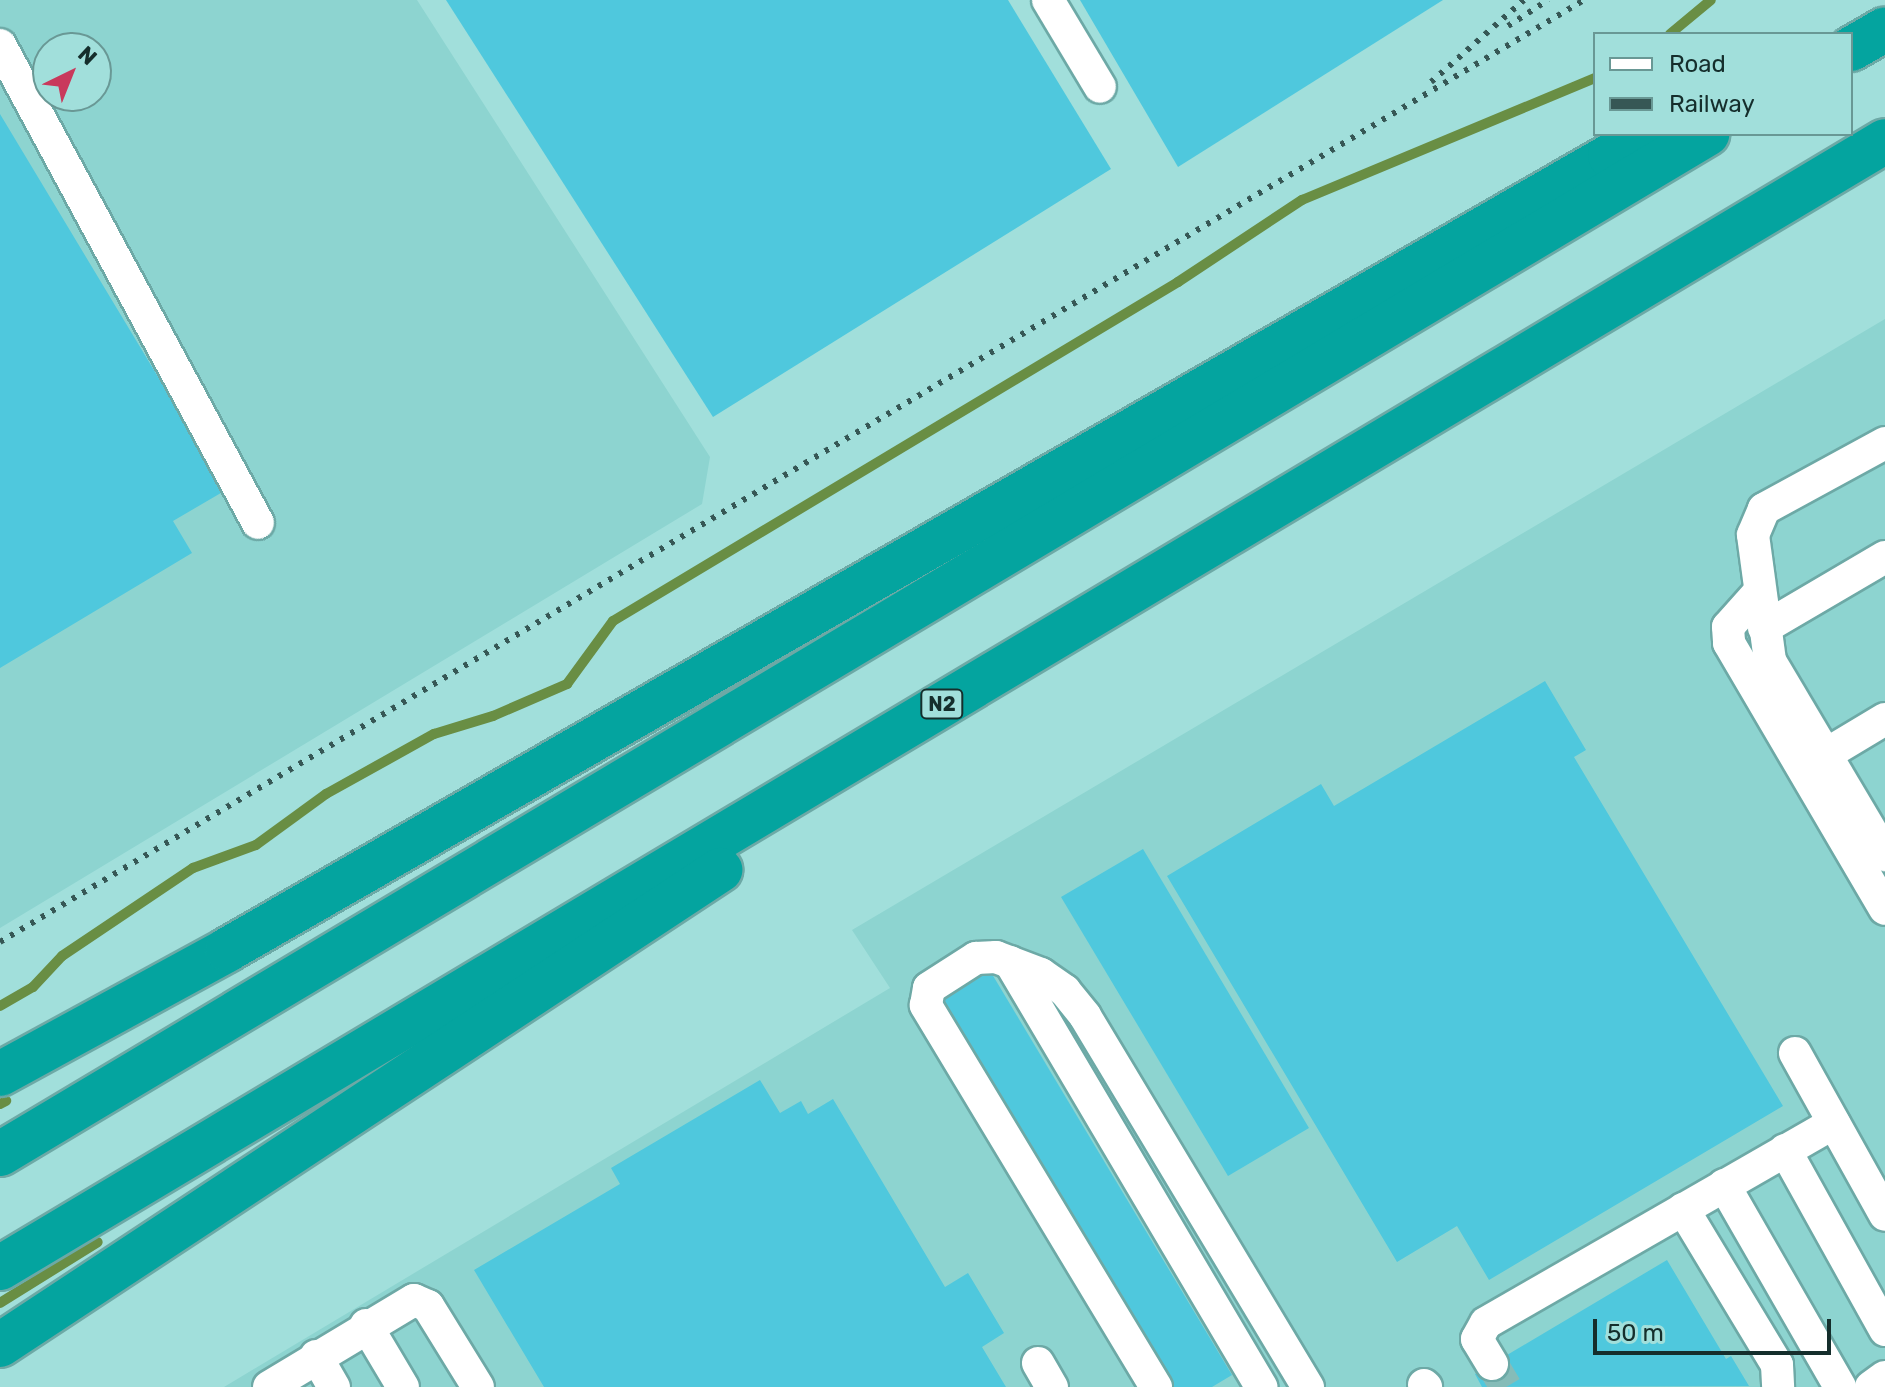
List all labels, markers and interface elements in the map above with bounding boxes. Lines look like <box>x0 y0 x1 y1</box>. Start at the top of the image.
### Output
north arrow <box>32 32 112 112</box>
legend <box>1593 32 1853 136</box>
text: N <box>72 40 102 71</box>
text: Road <box>1669 50 1726 78</box>
text: Railway <box>1669 90 1755 118</box>
road number: N2 <box>920 688 964 720</box>
scale bar <box>1597 1303 1835 1353</box>
text: 50 m <box>1607 1319 1664 1347</box>

